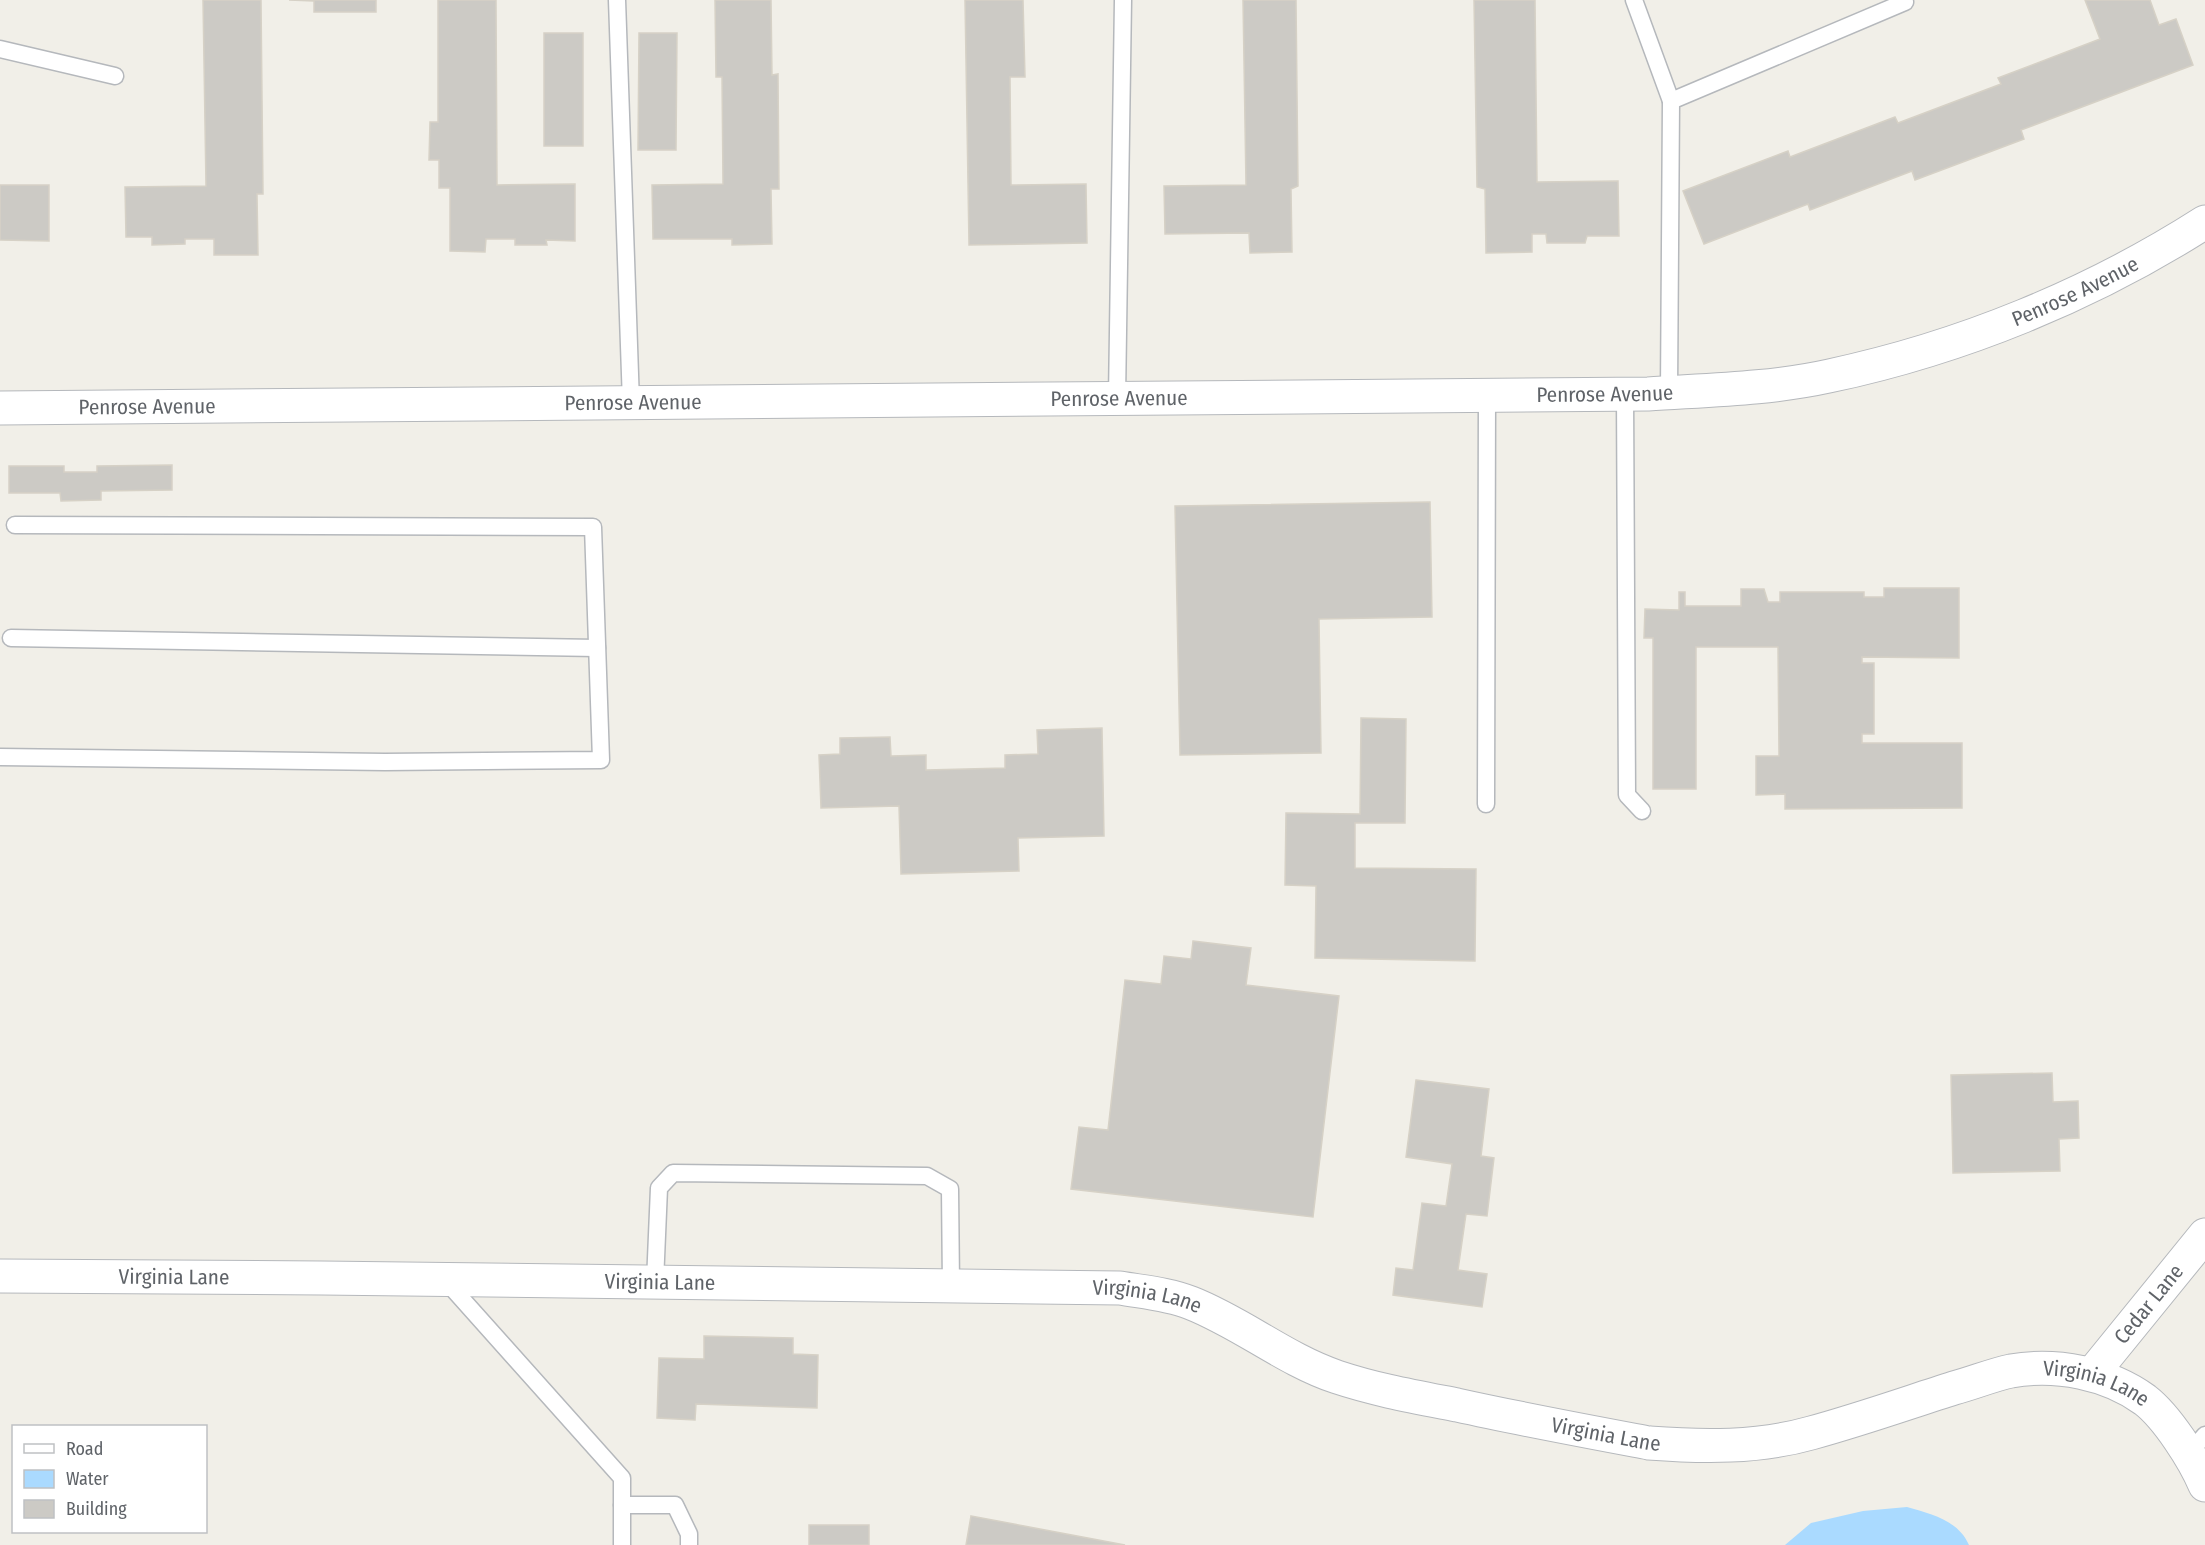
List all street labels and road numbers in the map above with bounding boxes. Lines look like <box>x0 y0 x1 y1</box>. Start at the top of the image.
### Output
street label: Penrose Avenue <box>2008 251 2143 332</box>
street label: Penrose Avenue <box>1536 379 1674 408</box>
street label: Penrose Avenue <box>1050 385 1188 412</box>
street label: Penrose Avenue <box>564 389 702 416</box>
street label: Penrose Avenue <box>78 393 216 420</box>
street label: Cedar Lane <box>2109 1259 2189 1349</box>
street label: Virginia Lane <box>119 1264 229 1290</box>
street label: Virginia Lane <box>604 1269 715 1296</box>
street label: Virginia Lane <box>1092 1274 1206 1319</box>
street label: Virginia Lane <box>2043 1355 2154 1412</box>
street label: Virginia Lane <box>1549 1412 1661 1457</box>

